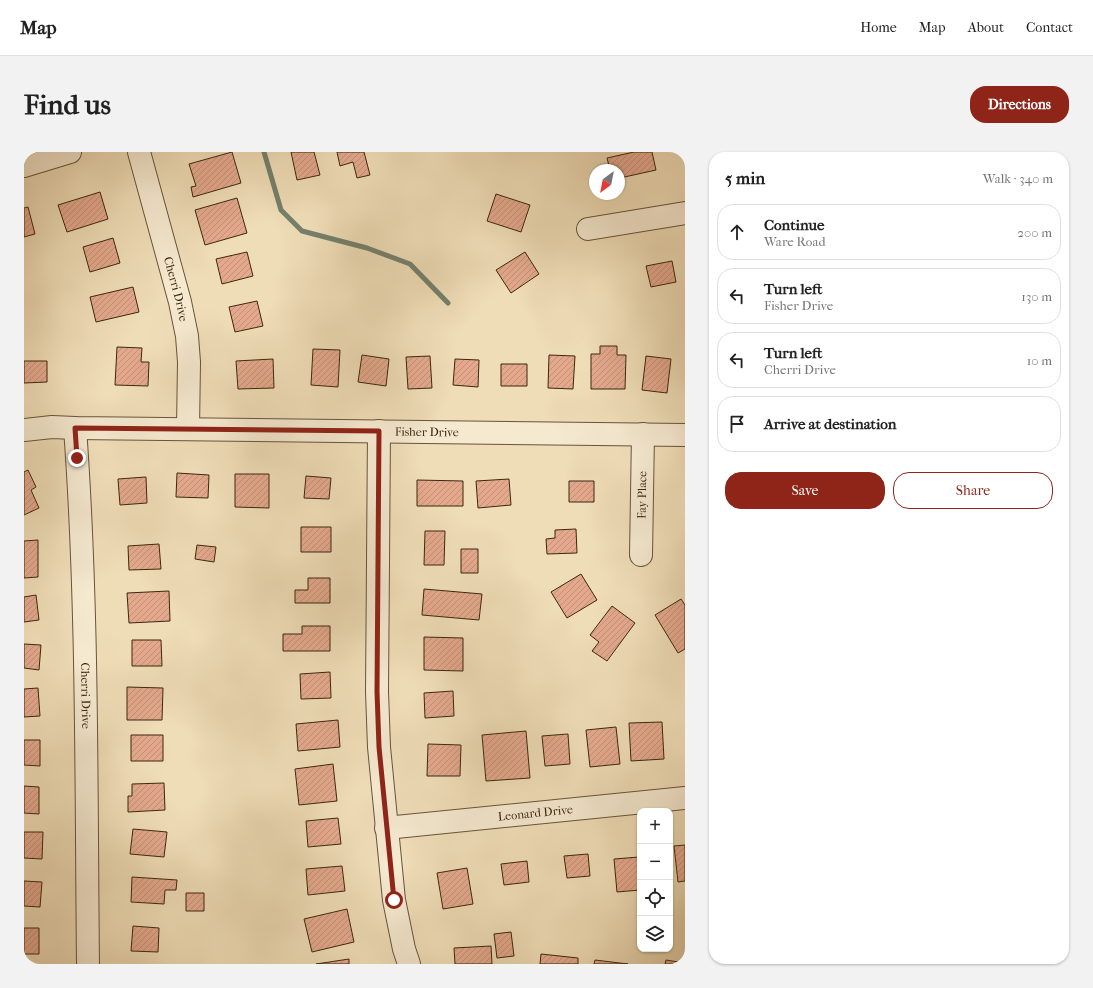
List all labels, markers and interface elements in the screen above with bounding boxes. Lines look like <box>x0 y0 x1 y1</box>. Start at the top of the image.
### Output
text: Map <box>20 17 56 39</box>
text: Home <box>860 19 897 36</box>
text: Map <box>919 19 946 36</box>
text: About <box>968 19 1004 36</box>
text: Contact <box>1026 19 1073 36</box>
button: Directions <box>970 86 1069 123</box>
text: Find us <box>24 88 111 121</box>
north arrow <box>589 164 625 200</box>
text: 5 min <box>725 168 765 188</box>
text: Walk · 340 m <box>983 171 1053 186</box>
text: Continue <box>764 216 824 234</box>
icon: ahead <box>726 221 748 243</box>
text: 200 m <box>1017 225 1052 240</box>
text: Ware Road <box>764 234 826 249</box>
street label: Cherri Drive <box>161 255 191 323</box>
text: Turn left <box>764 280 822 298</box>
icon: left <box>726 285 748 307</box>
text: 130 m <box>1021 289 1052 304</box>
text: Fisher Drive <box>764 298 833 313</box>
text: Turn left <box>764 344 822 362</box>
icon: left <box>726 349 748 371</box>
text: 10 m <box>1027 353 1052 368</box>
text: Cherri Drive <box>764 362 836 377</box>
icon: arrive <box>726 413 748 435</box>
text: Arrive at destination <box>764 415 896 433</box>
street label: Fisher Drive <box>395 425 459 439</box>
route end <box>68 449 86 467</box>
street label: Fay Place <box>635 471 649 519</box>
button: Save <box>725 472 885 509</box>
button: Share <box>893 472 1053 509</box>
street label: Cherri Drive <box>78 662 93 729</box>
street label: Leonard Drive <box>497 802 573 824</box>
map controls <box>637 808 673 952</box>
button: + <box>637 808 673 844</box>
button: − <box>637 844 673 880</box>
button: locate <box>637 880 673 916</box>
route start <box>385 891 403 909</box>
button: layers <box>637 916 673 952</box>

